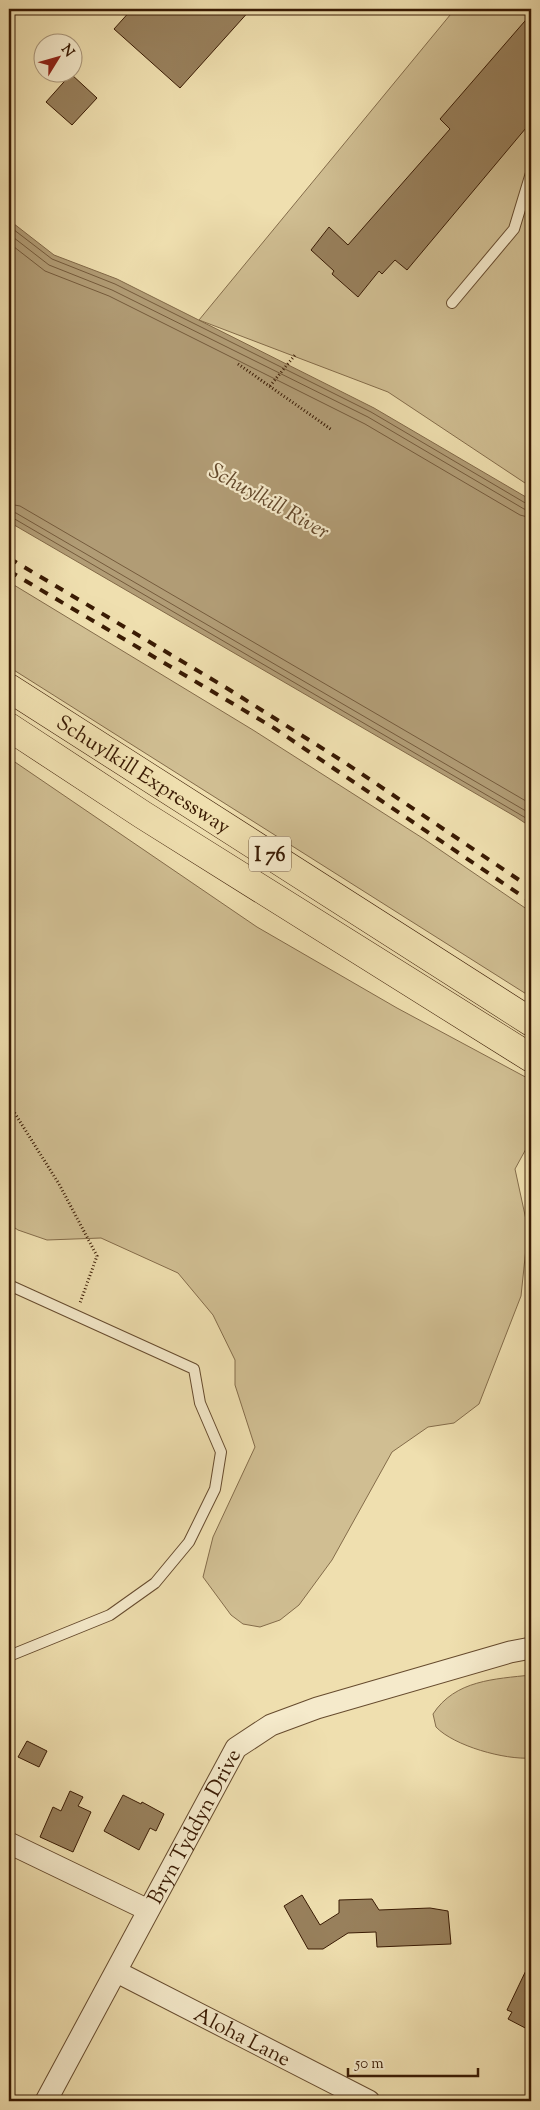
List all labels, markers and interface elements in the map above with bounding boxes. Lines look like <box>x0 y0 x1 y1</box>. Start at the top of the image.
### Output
north arrow <box>32 32 82 82</box>
text: N <box>55 41 78 62</box>
water label: Schuylkill River <box>203 456 335 549</box>
street label: Schuylkill Expressway <box>50 709 236 843</box>
road number: I 76 <box>249 836 291 872</box>
street label: Bryn Tyddyn Drive <box>141 1744 250 1910</box>
street label: Aloha Lane <box>188 2001 295 2075</box>
scale bar <box>348 2045 478 2077</box>
text: 50 m <box>354 2054 384 2075</box>

